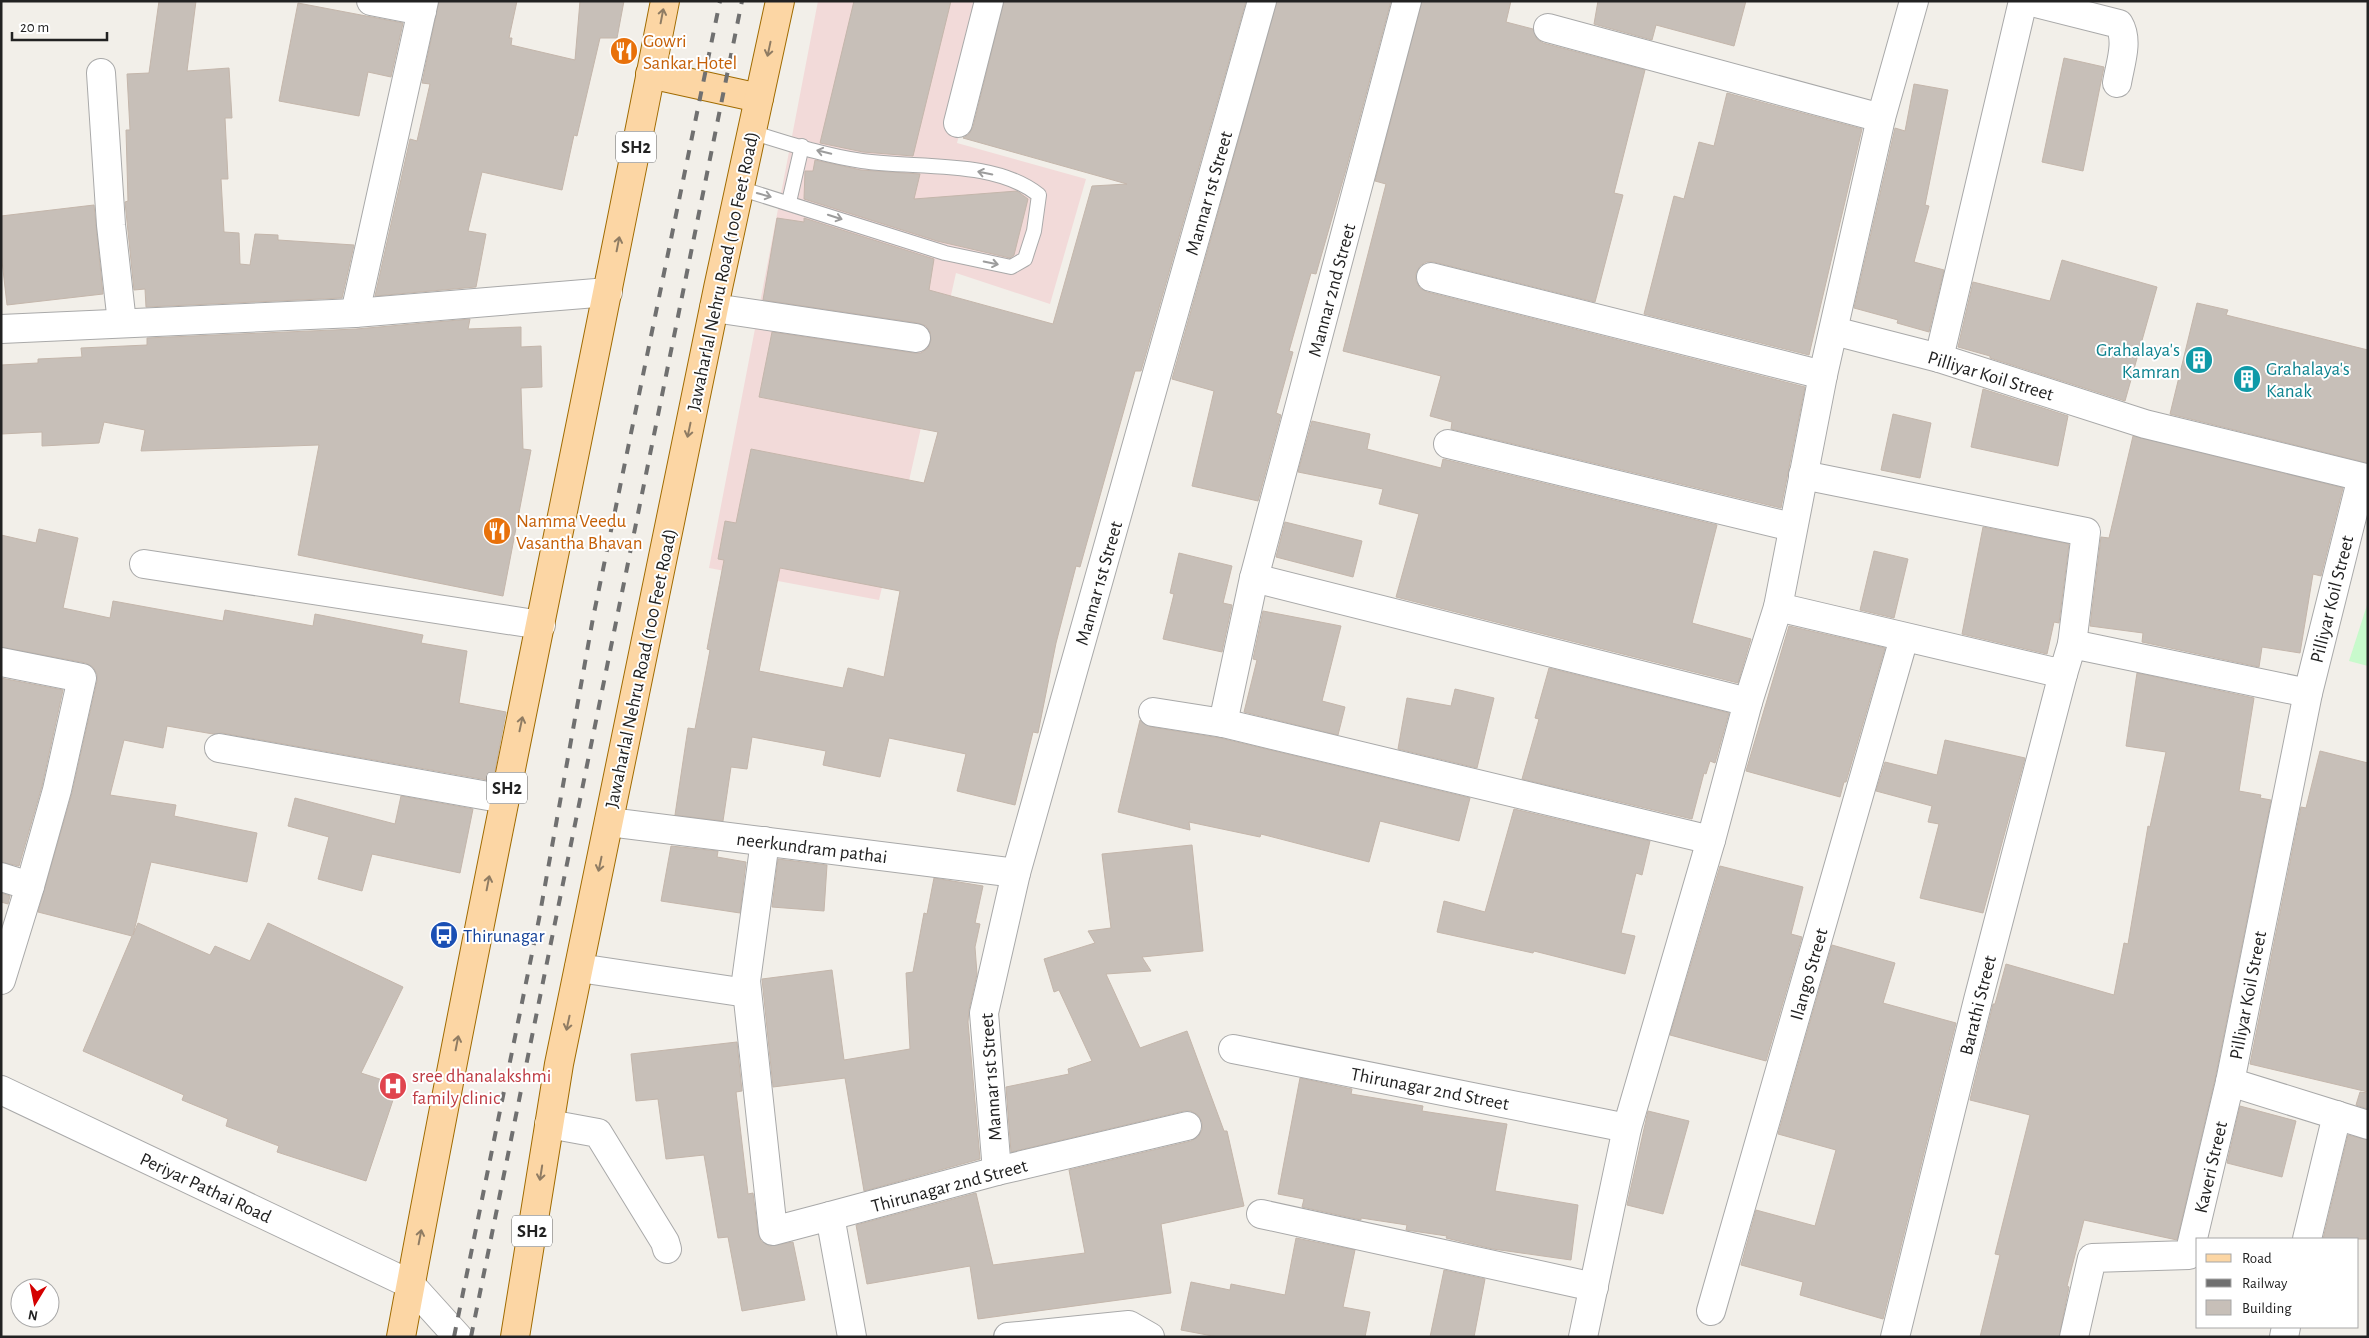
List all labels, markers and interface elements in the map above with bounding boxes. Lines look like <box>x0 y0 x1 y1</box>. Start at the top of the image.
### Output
one-way arrow <box>657 8 667 24</box>
scale bar <box>12 10 108 42</box>
text: 20 m <box>20 20 49 35</box>
place label: Gowri Sankar Hotel <box>643 32 737 73</box>
restaurant icon: Gowri Sankar Hotel <box>609 36 639 66</box>
one-way arrow <box>764 40 774 56</box>
street label: Mannar 1st Street <box>1183 129 1236 258</box>
street label: Jawaharlal Nehru Road (100 Feet Road) <box>685 130 762 413</box>
road number: SH2 <box>616 132 656 162</box>
one-way arrow <box>817 147 833 156</box>
one-way arrow <box>977 167 993 177</box>
one-way arrow <box>755 191 771 200</box>
one-way arrow <box>827 213 842 222</box>
street label: Mannar 2nd Street <box>1306 222 1359 359</box>
one-way arrow <box>613 236 623 252</box>
one-way arrow <box>982 258 998 268</box>
place label: Grahalaya's Kamran <box>2096 341 2180 382</box>
building icon: Grahalaya's Kamran <box>2184 345 2214 375</box>
street label: Pilliyar Koil Street <box>1925 348 2056 405</box>
place label: Grahalaya's Kanak <box>2266 360 2350 401</box>
building icon: Grahalaya's Kanak <box>2232 364 2262 394</box>
one-way arrow <box>683 422 693 438</box>
place label: Namma Veedu Vasantha Bhavan <box>516 512 642 553</box>
restaurant icon: Namma Veedu Vasantha Bhavan <box>482 516 512 546</box>
street label: Mannar 1st Street <box>1073 519 1126 648</box>
street label: Jawaharlal Nehru Road (100 Feet Road) <box>603 527 680 810</box>
street label: Pilliyar Koil Street <box>2307 534 2357 665</box>
one-way arrow <box>516 716 526 732</box>
road number: SH2 <box>487 772 527 804</box>
street label: neerkundram pathai <box>735 830 888 867</box>
one-way arrow <box>595 856 604 872</box>
one-way arrow <box>484 876 494 892</box>
bus stop icon: Thirunagar <box>429 920 459 950</box>
street label: Ilango Street <box>1787 926 1832 1022</box>
place label: Thirunagar <box>463 927 545 946</box>
street label: Pilliyar Koil Street <box>2227 929 2270 1061</box>
street label: Barathi Street <box>1957 954 2000 1057</box>
street label: Mannar 1st Street <box>978 1012 1005 1141</box>
one-way arrow <box>562 1015 572 1031</box>
one-way arrow <box>453 1035 463 1051</box>
street label: Thirunagar 2nd Street <box>1349 1065 1510 1114</box>
place label: sree dhanalakshmi family clinic <box>412 1067 551 1108</box>
hospital icon: sree dhanalakshmi family clinic <box>378 1071 408 1101</box>
street label: Kaveri Street <box>2192 1119 2231 1215</box>
street label: Periyar Pathai Road <box>137 1150 274 1227</box>
street label: Thirunagar 2nd Street <box>869 1156 1030 1216</box>
one-way arrow <box>536 1164 546 1180</box>
road number: SH2 <box>512 1216 552 1246</box>
one-way arrow <box>415 1229 425 1245</box>
legend <box>2196 1238 2359 1328</box>
text: Road <box>2242 1251 2272 1266</box>
text: Railway <box>2242 1276 2288 1291</box>
north arrow <box>10 1278 60 1328</box>
text: Building <box>2242 1301 2292 1316</box>
text: N <box>27 1307 39 1323</box>

